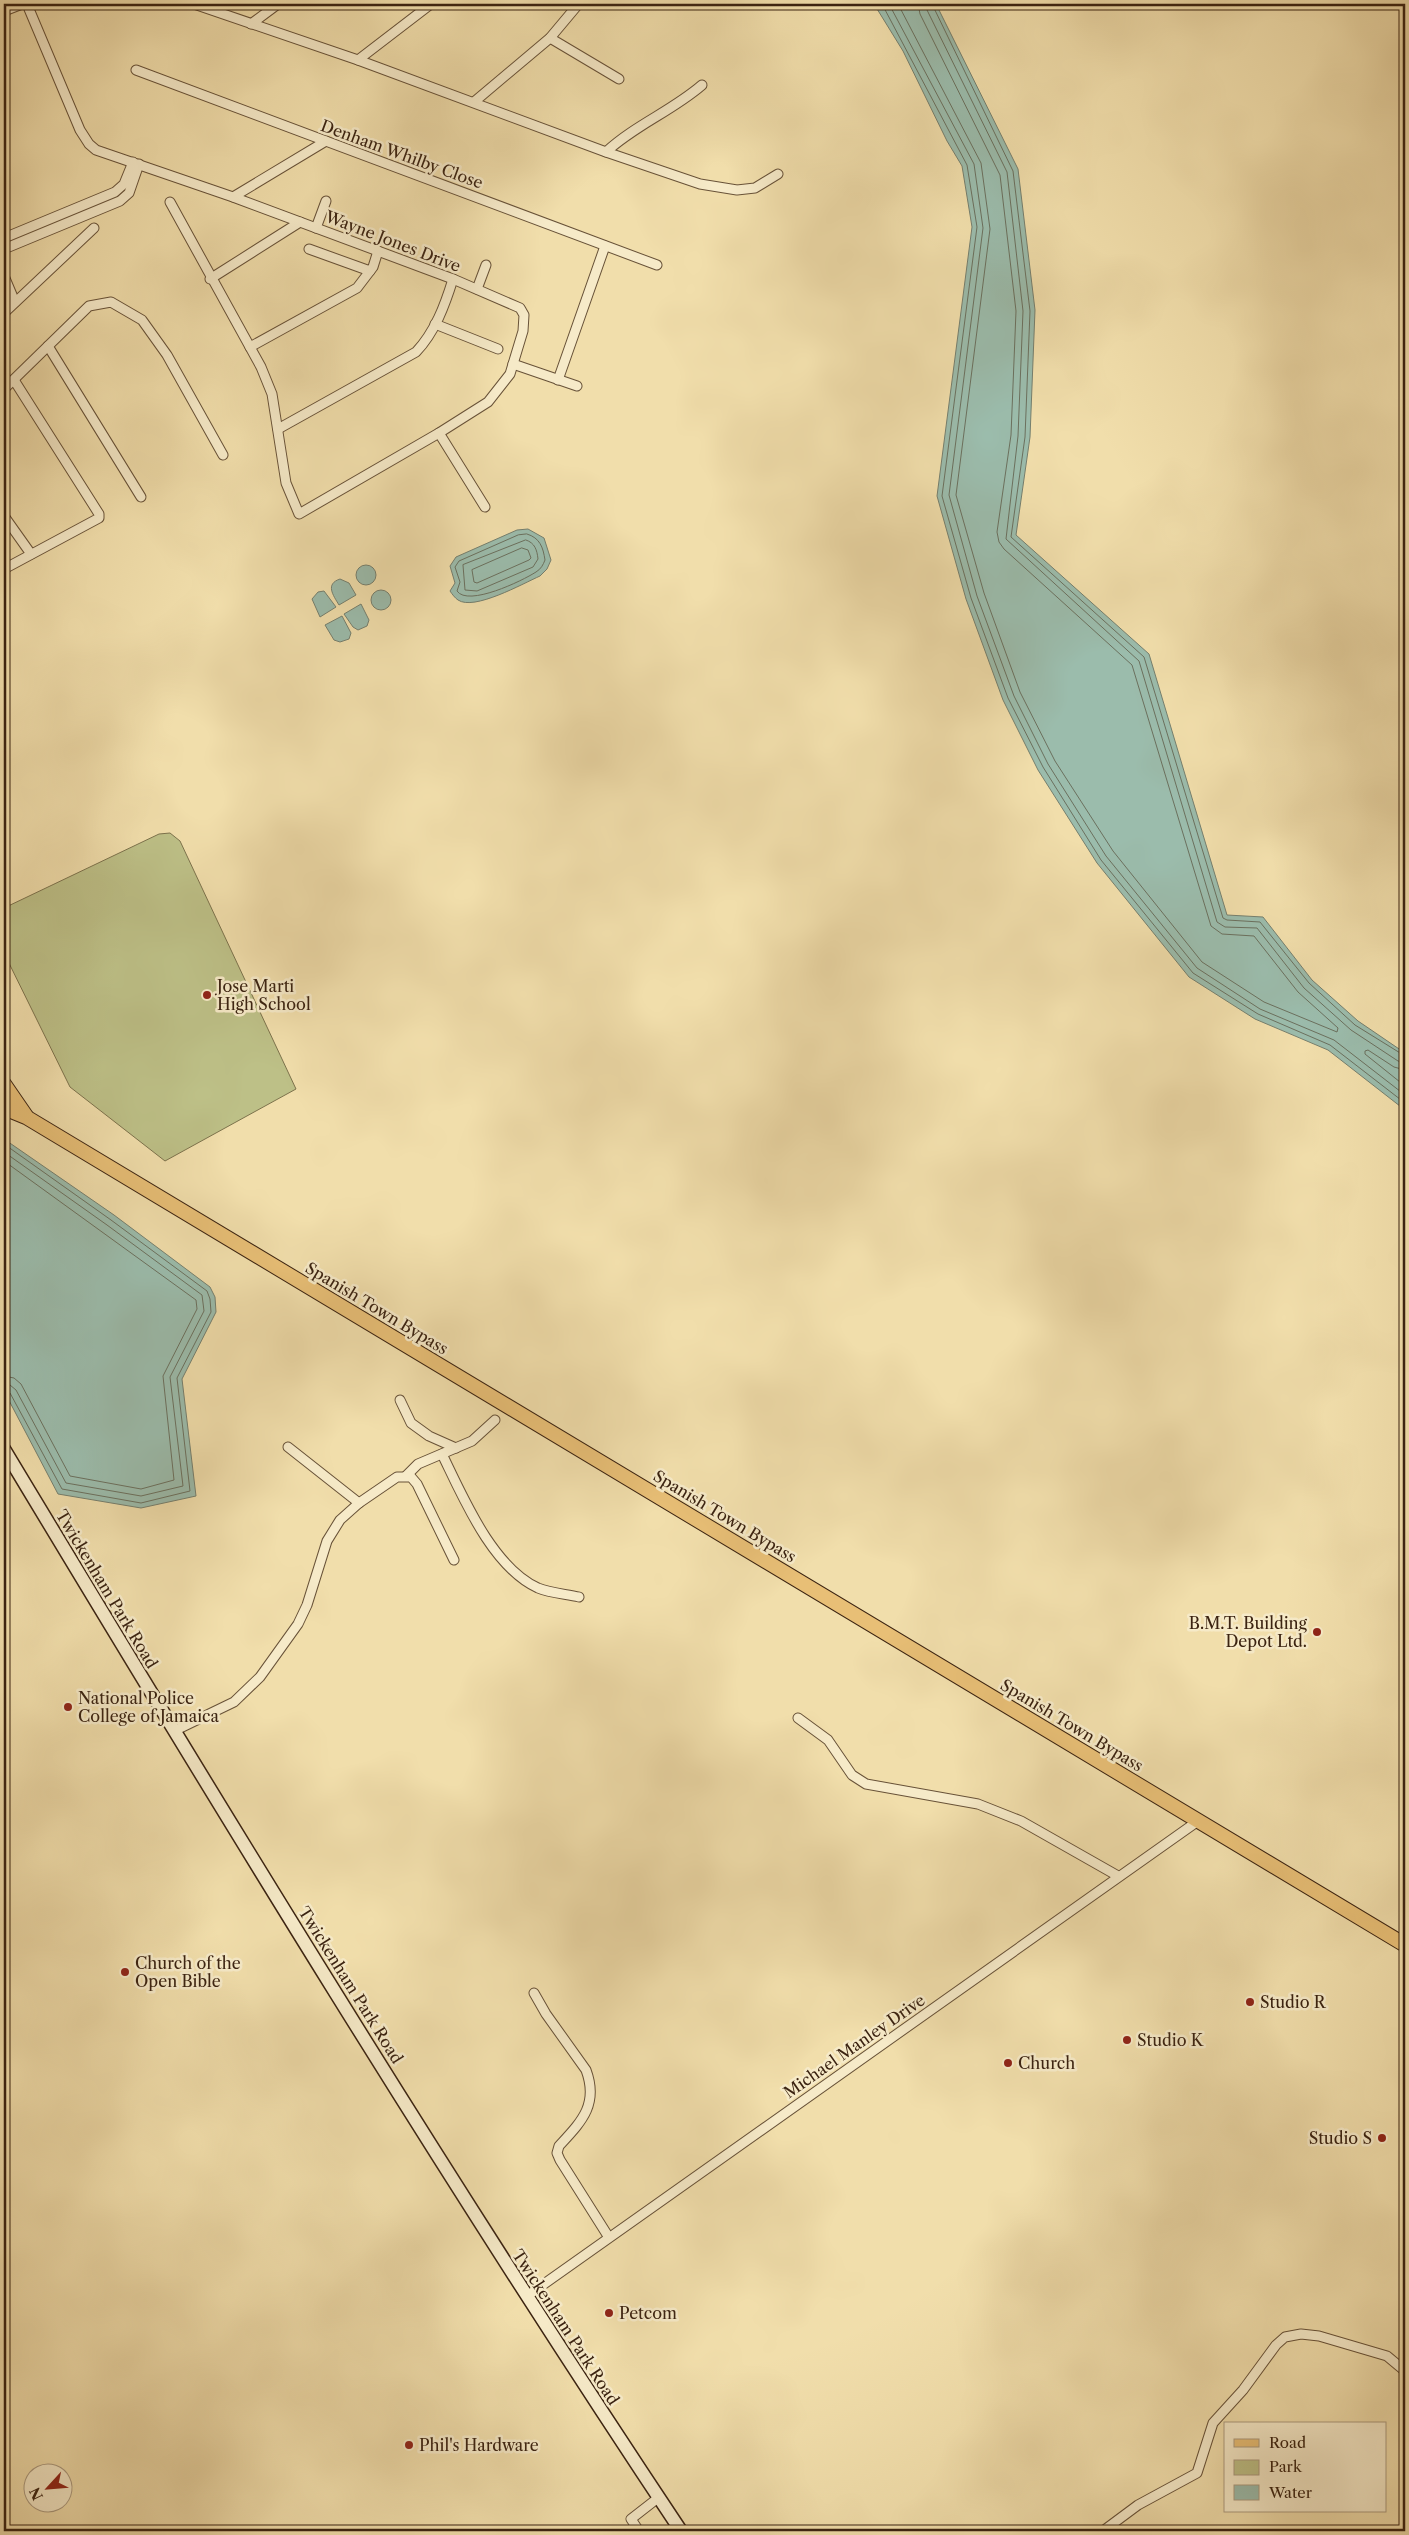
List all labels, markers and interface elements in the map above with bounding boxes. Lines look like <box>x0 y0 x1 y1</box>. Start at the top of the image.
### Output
street label: Denham Whilby Close <box>318 115 486 193</box>
street label: Wayne Jones Drive <box>322 206 464 276</box>
place label: Jose Marti High School <box>214 976 311 1014</box>
marker: Jose Marti High School <box>201 989 213 1001</box>
street label: Spanish Town Bypass <box>302 1257 452 1359</box>
street label: Spanish Town Bypass <box>650 1465 800 1567</box>
street label: Twickenham Park Road <box>52 1506 162 1672</box>
place label: B.M.T. Building Depot Ltd. <box>1189 1613 1308 1651</box>
marker: B.M.T. Building Depot Ltd. <box>1311 1626 1323 1638</box>
street label: Spanish Town Bypass <box>997 1674 1147 1776</box>
place label: National Police College of Jamaica <box>78 1688 219 1726</box>
marker: National Police College of Jamaica <box>62 1701 74 1713</box>
street label: Twickenham Park Road <box>294 1903 408 2067</box>
place label: Church of the Open Bible <box>135 1953 241 1991</box>
marker: Church of the Open Bible <box>119 1966 131 1978</box>
street label: Michael Manley Drive <box>779 1990 929 2102</box>
place label: Studio R <box>1260 1992 1327 2012</box>
marker: Studio R <box>1244 1996 1256 2008</box>
place label: Studio K <box>1137 2030 1204 2050</box>
marker: Studio K <box>1121 2034 1133 2046</box>
place label: Church <box>1018 2053 1075 2073</box>
marker: Church <box>1002 2057 1014 2069</box>
place label: Studio S <box>1309 2128 1372 2148</box>
marker: Studio S <box>1376 2132 1388 2144</box>
street label: Twickenham Park Road <box>508 2246 624 2409</box>
place label: Petcom <box>619 2303 677 2323</box>
marker: Petcom <box>603 2307 615 2319</box>
legend <box>1224 2422 1386 2512</box>
text: Road <box>1269 2433 1306 2452</box>
place label: Phil's Hardware <box>419 2435 539 2455</box>
marker: Phil's Hardware <box>403 2439 415 2451</box>
text: Park <box>1269 2457 1303 2476</box>
north arrow <box>22 2462 72 2512</box>
text: Water <box>1268 2483 1313 2502</box>
text: N <box>26 2484 47 2503</box>

